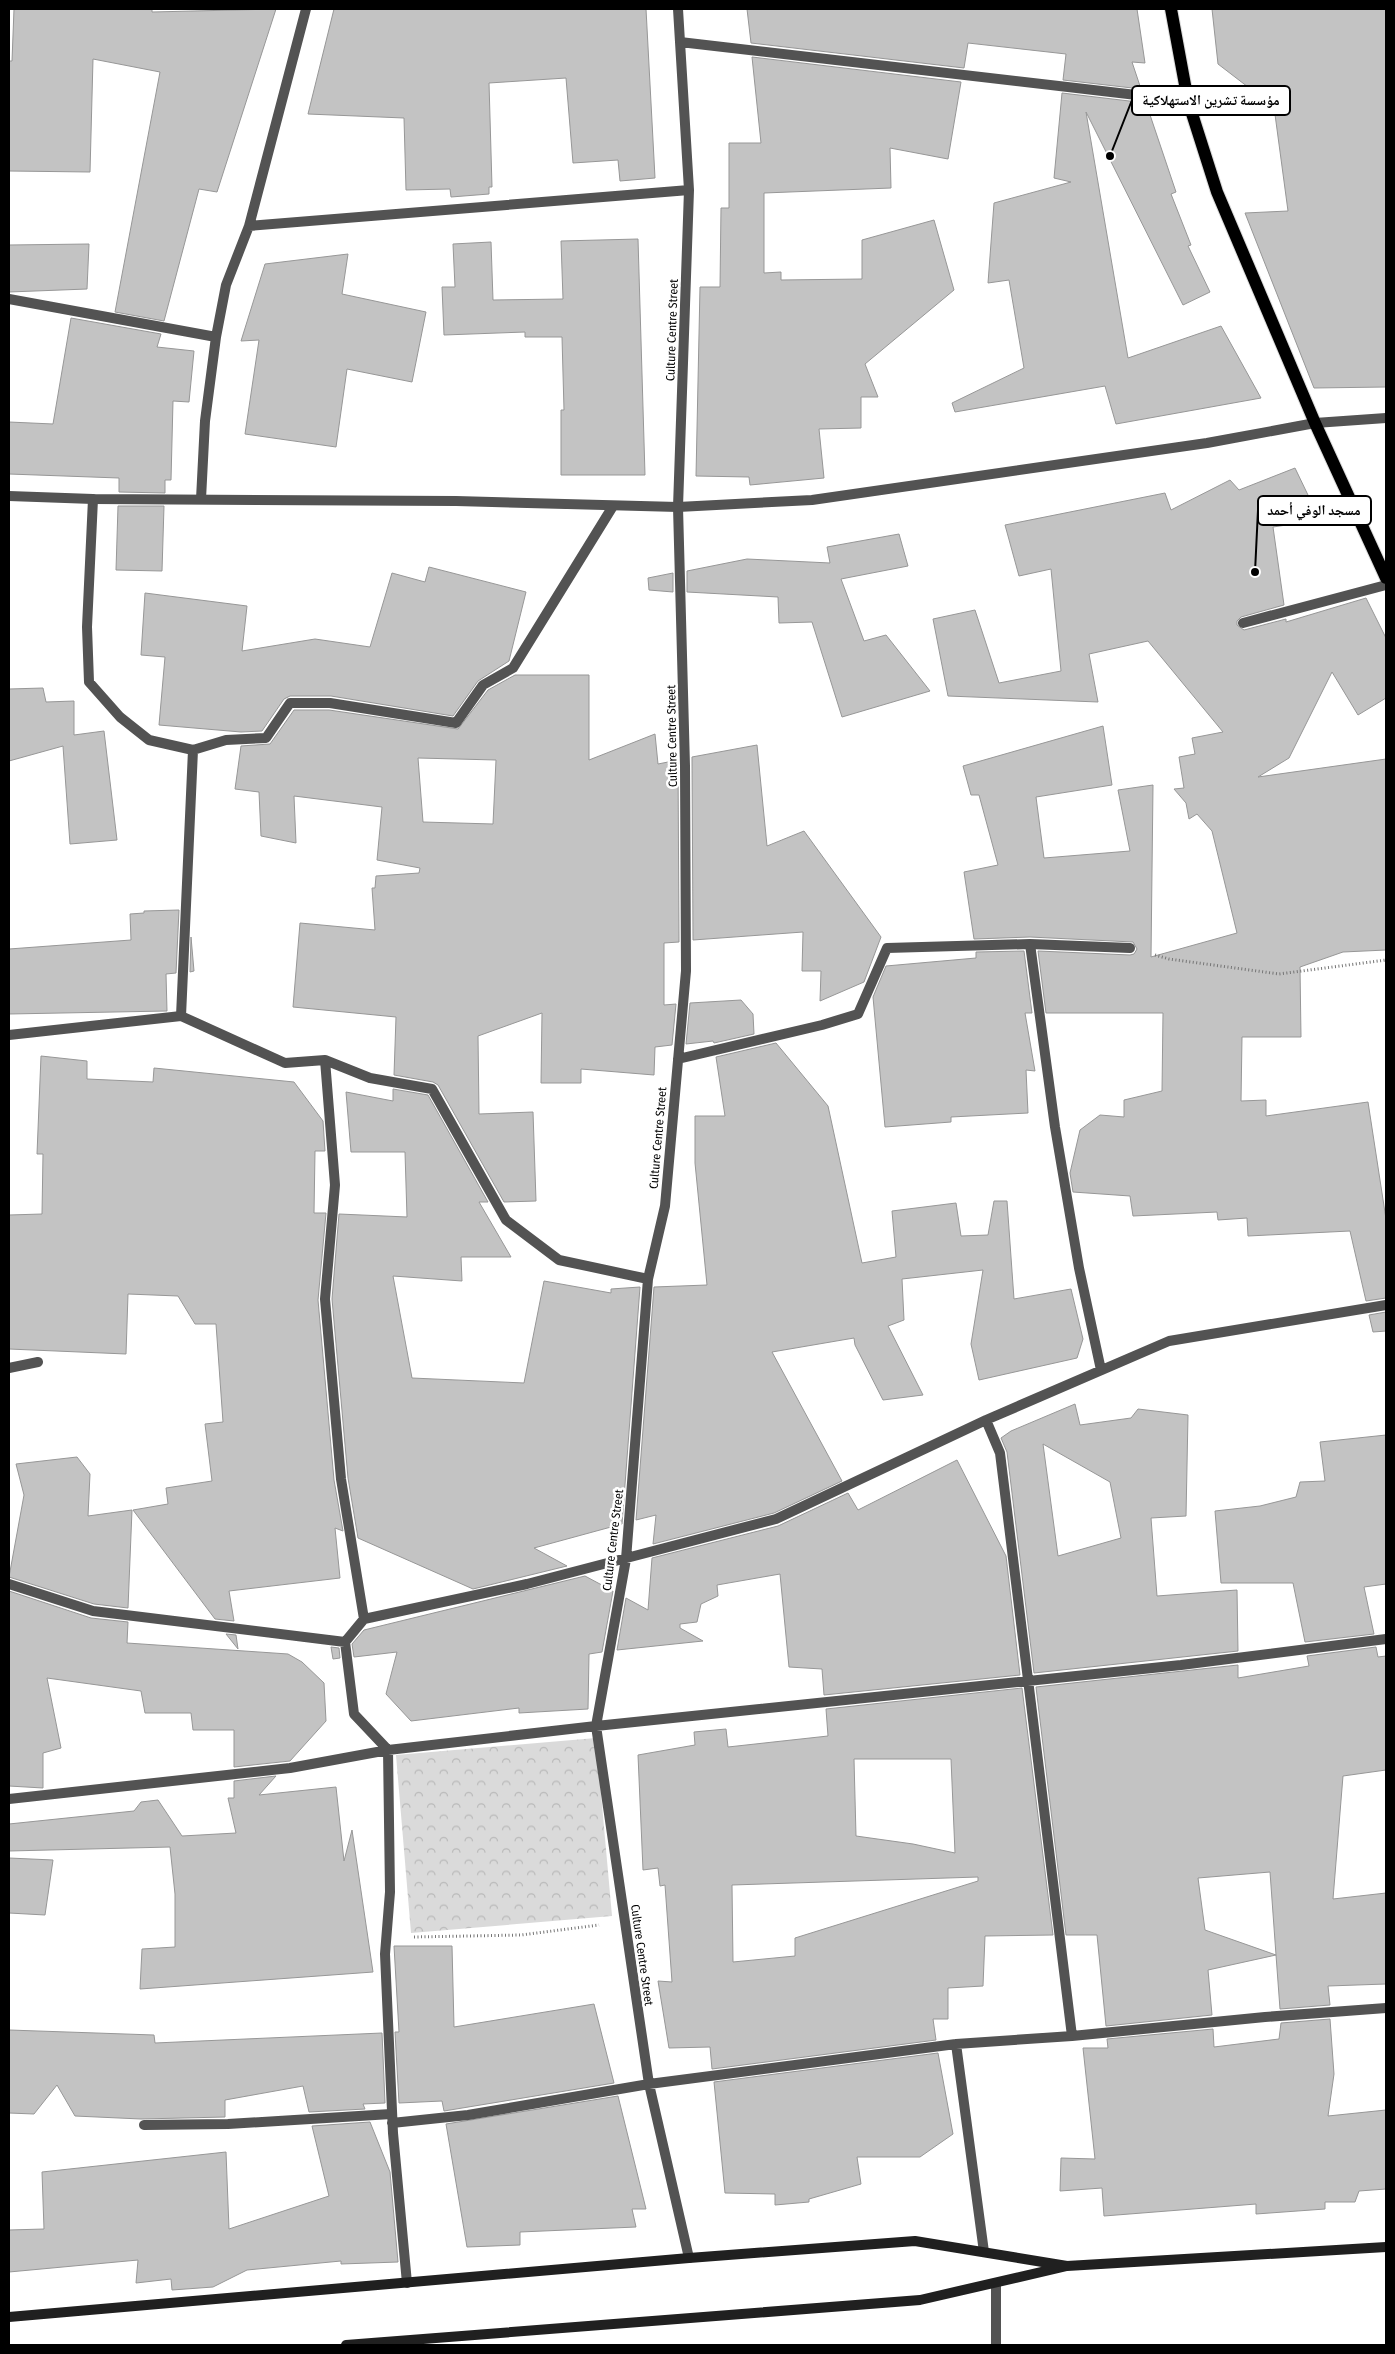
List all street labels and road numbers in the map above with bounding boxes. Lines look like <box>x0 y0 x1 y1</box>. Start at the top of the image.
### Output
street label: Culture Centre Street <box>663 279 681 381</box>
street label: Culture Centre Street <box>664 685 680 787</box>
street label: Culture Centre Street <box>647 1086 669 1190</box>
street label: Culture Centre Street <box>600 1488 626 1592</box>
street label: Culture Centre Street <box>628 1903 656 2007</box>

